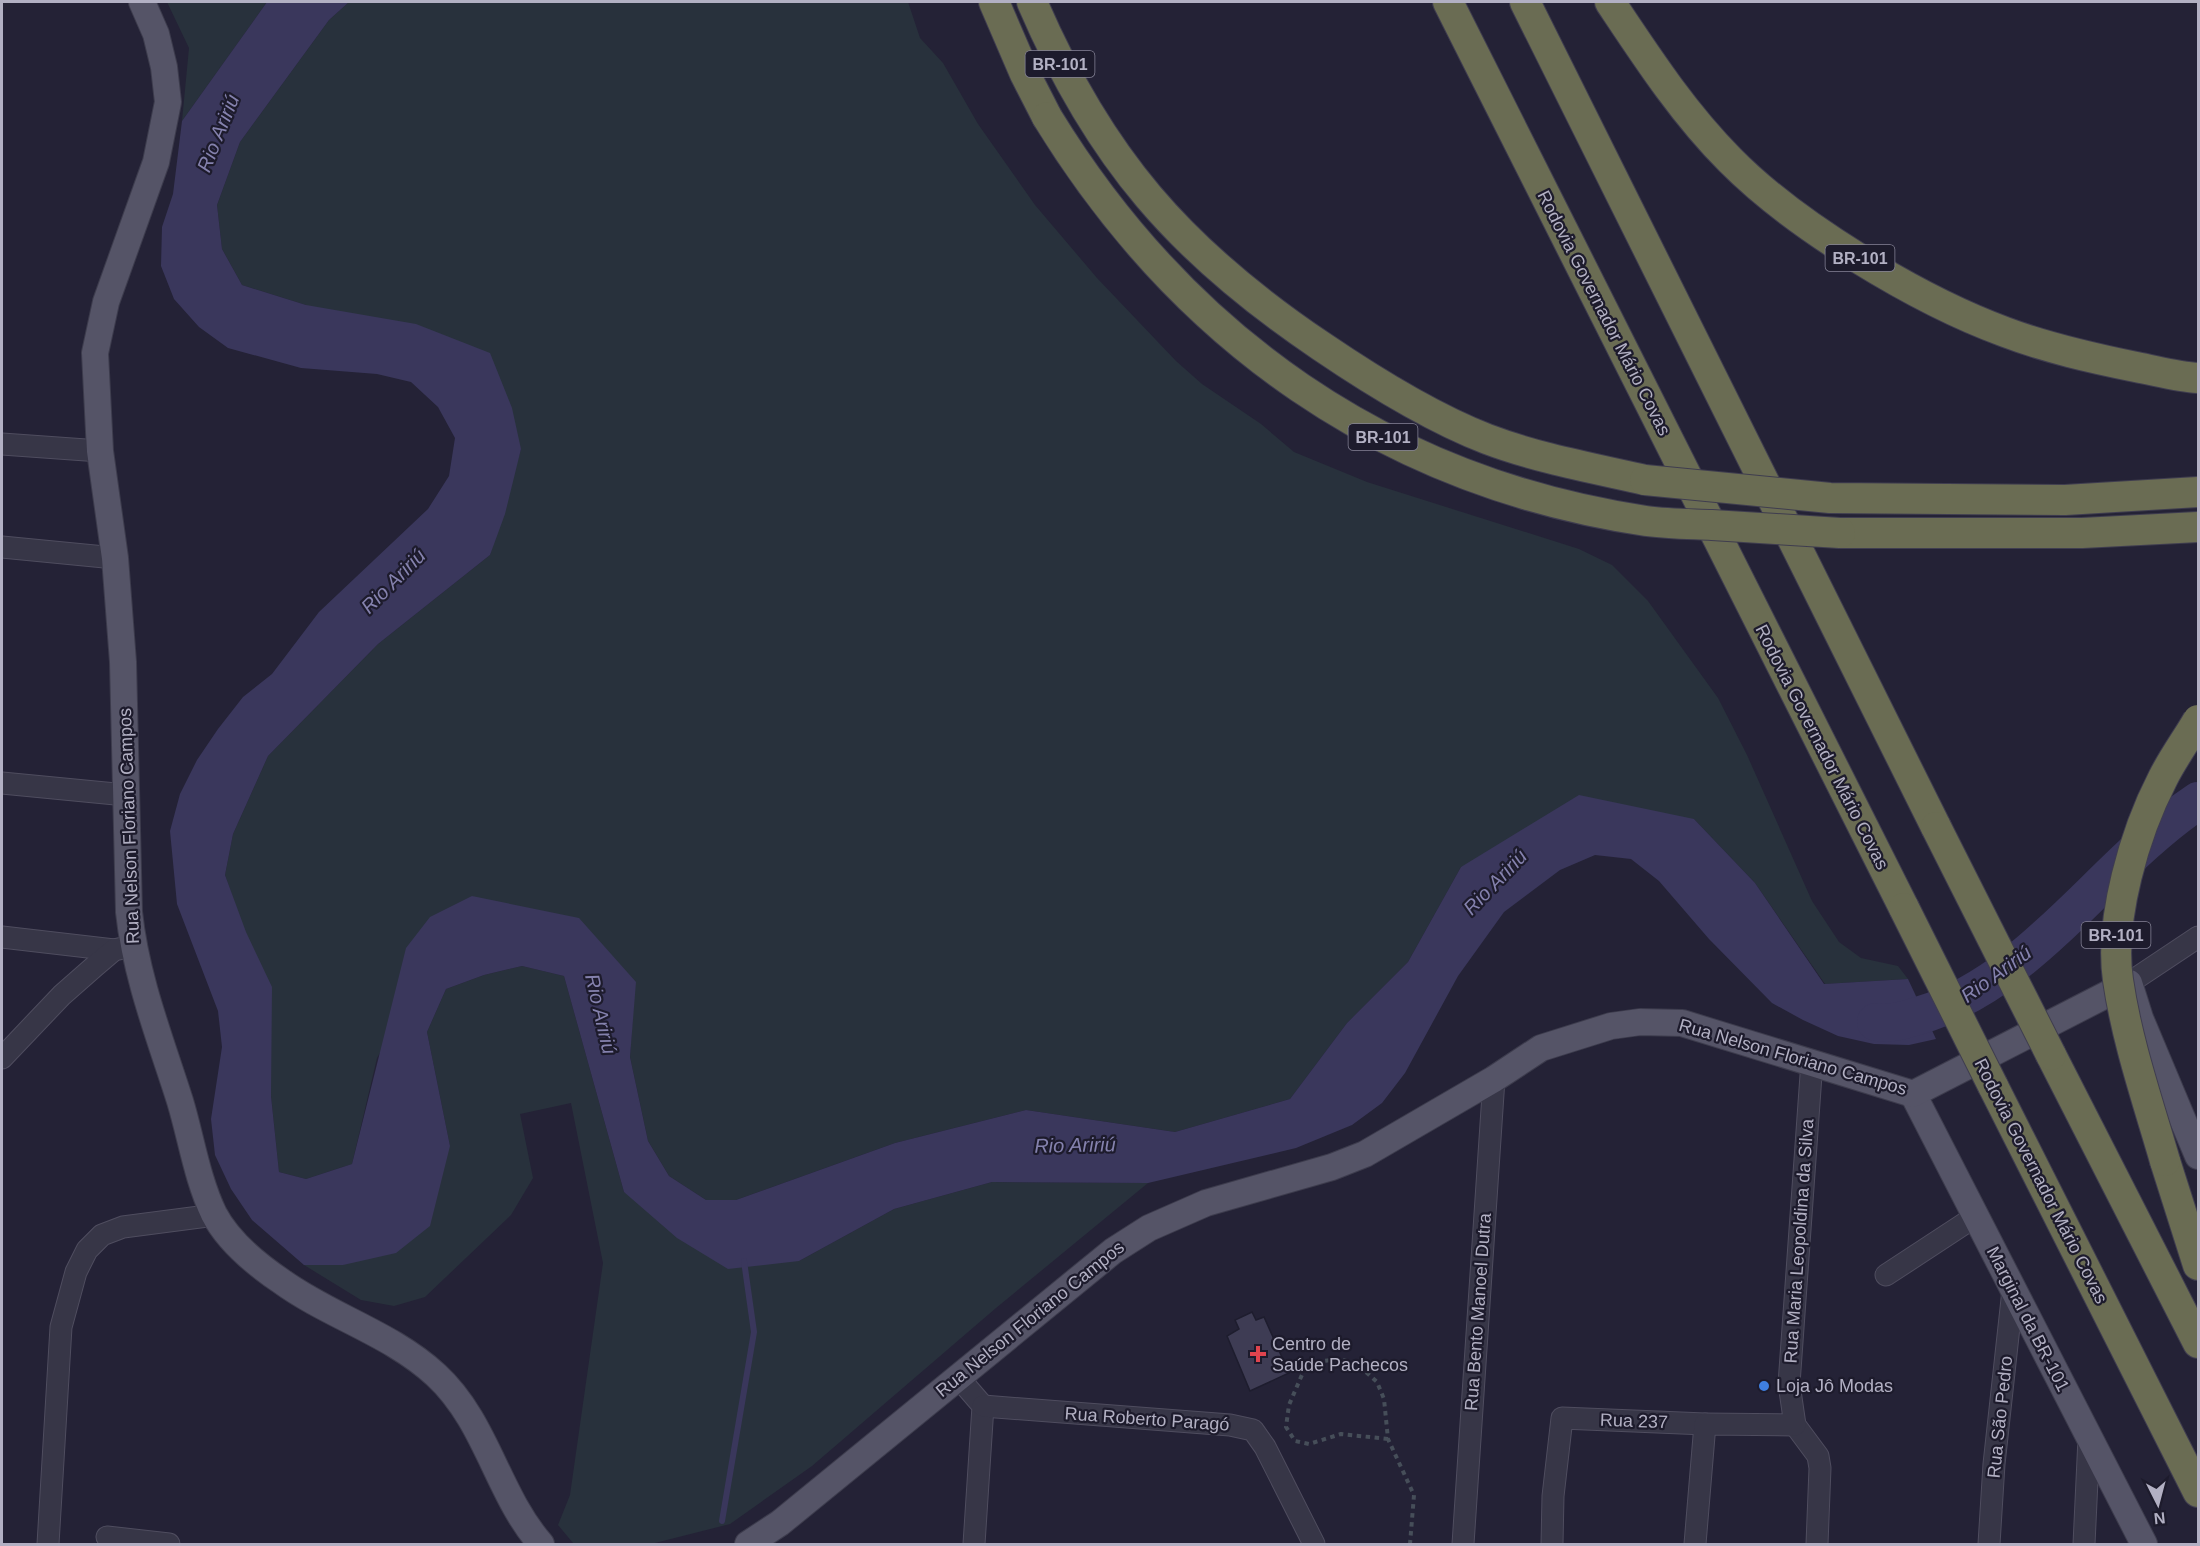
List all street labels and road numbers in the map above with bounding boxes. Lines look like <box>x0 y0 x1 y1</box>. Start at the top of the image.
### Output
road number: BR-101 <box>1026 51 1094 77</box>
street label: Rodovia Governador Mário Covas <box>1533 187 1675 439</box>
road number: BR-101 <box>1826 245 1894 271</box>
road number: BR-101 <box>1348 424 1418 450</box>
street label: Rodovia Governador Mário Covas <box>1751 621 1893 873</box>
street label: Rua Nelson Floriano Campos <box>115 708 143 944</box>
road number: BR-101 <box>2082 922 2150 948</box>
street label: Rua Nelson Floriano Campos <box>1677 1015 1909 1099</box>
street label: Rodovia Governador Mário Covas <box>1970 1055 2112 1307</box>
street label: Rua Maria Leopoldina da Silva <box>1780 1117 1818 1364</box>
street label: Rua Bento Manoel Dutra <box>1461 1212 1495 1412</box>
street label: Rua Nelson Floriano Campos <box>932 1237 1128 1401</box>
street label: Marginal da BR-101 <box>1983 1243 2073 1395</box>
street label: Rua São Pedro <box>1984 1355 2016 1479</box>
street label: Rua Roberto Paragó <box>1064 1403 1230 1435</box>
street label: Rua 237 <box>1600 1410 1668 1432</box>

